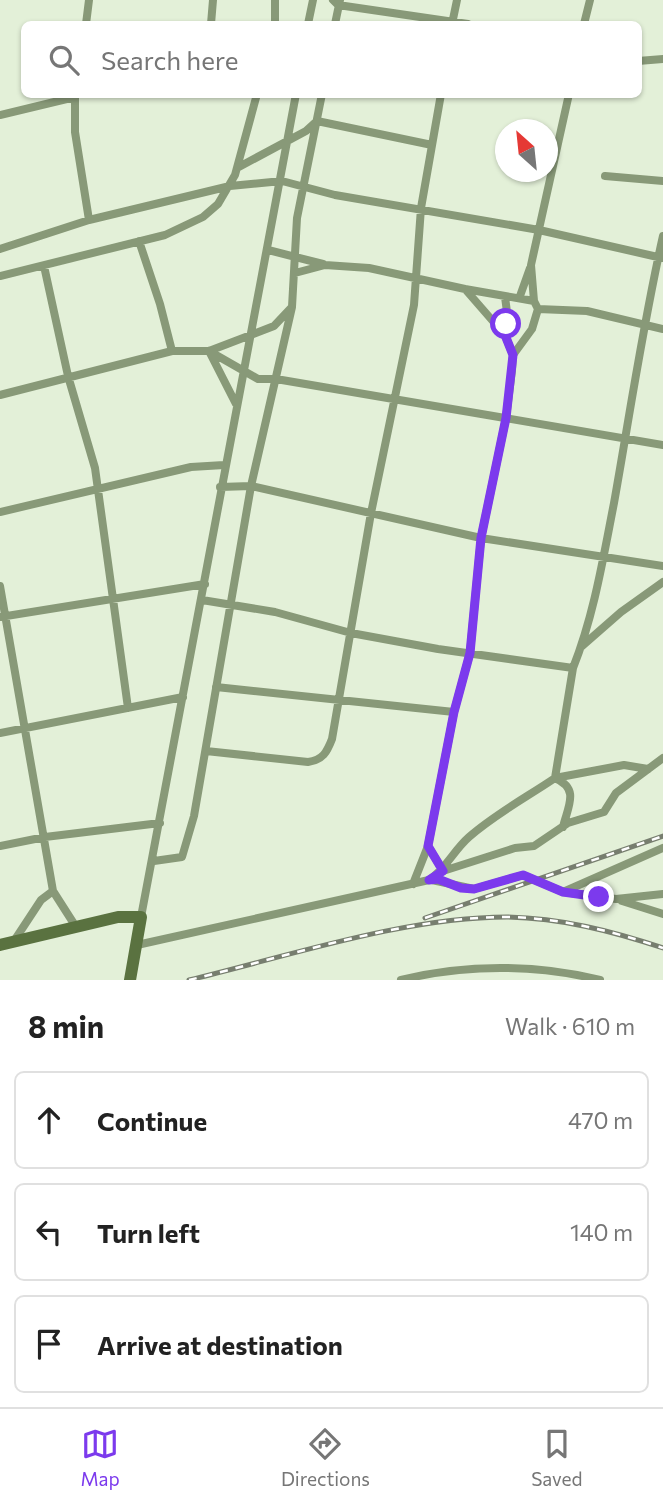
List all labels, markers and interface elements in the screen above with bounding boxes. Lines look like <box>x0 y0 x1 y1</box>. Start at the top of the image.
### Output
search box <box>21 21 642 98</box>
icon: search <box>45 41 83 79</box>
text: Search here <box>101 44 239 75</box>
north arrow <box>495 119 558 182</box>
route start <box>490 308 521 339</box>
route end <box>583 881 614 912</box>
text: 8 min <box>28 1007 104 1044</box>
text: Walk · 610 m <box>505 1012 635 1040</box>
icon: ahead <box>30 1101 68 1139</box>
text: Continue <box>97 1105 207 1136</box>
text: 470 m <box>568 1106 633 1134</box>
icon: left <box>30 1213 68 1251</box>
text: Turn left <box>97 1217 200 1248</box>
text: 140 m <box>570 1218 633 1246</box>
icon: arrive <box>30 1325 68 1363</box>
text: Arrive at destination <box>97 1329 343 1360</box>
tab: Map <box>81 1425 120 1490</box>
tab: Directions <box>281 1425 370 1490</box>
tab: Saved <box>531 1425 582 1490</box>

